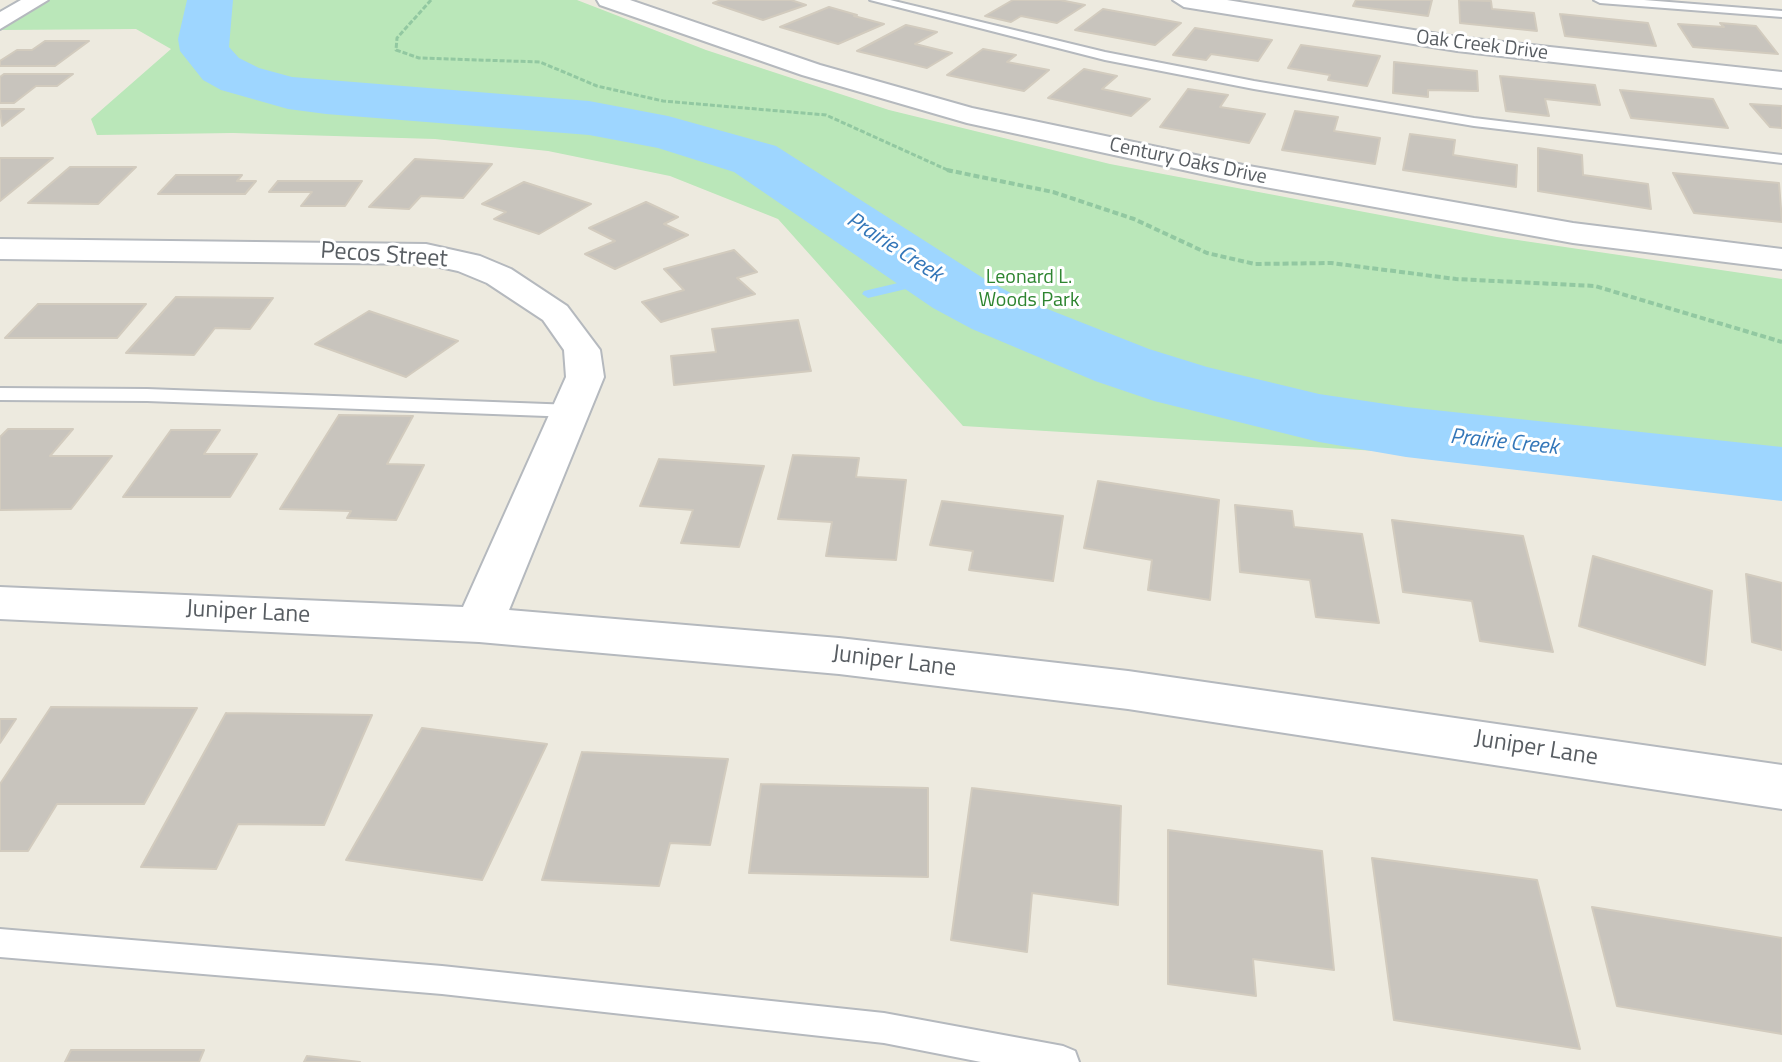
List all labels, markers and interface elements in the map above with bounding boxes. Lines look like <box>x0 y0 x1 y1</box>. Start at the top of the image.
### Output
street label: Oak Creek Drive <box>1415 26 1549 66</box>
street label: Century Oaks Drive <box>1107 134 1269 190</box>
water label: Prairie Creek <box>841 207 947 289</box>
street label: Pecos Street <box>319 237 449 275</box>
park label: Leonard L. Woods Park <box>979 266 1079 313</box>
water label: Prairie Creek <box>1449 424 1559 462</box>
street label: Juniper Lane <box>185 595 311 631</box>
street label: Juniper Lane <box>830 640 958 684</box>
street label: Juniper Lane <box>1472 725 1600 773</box>

